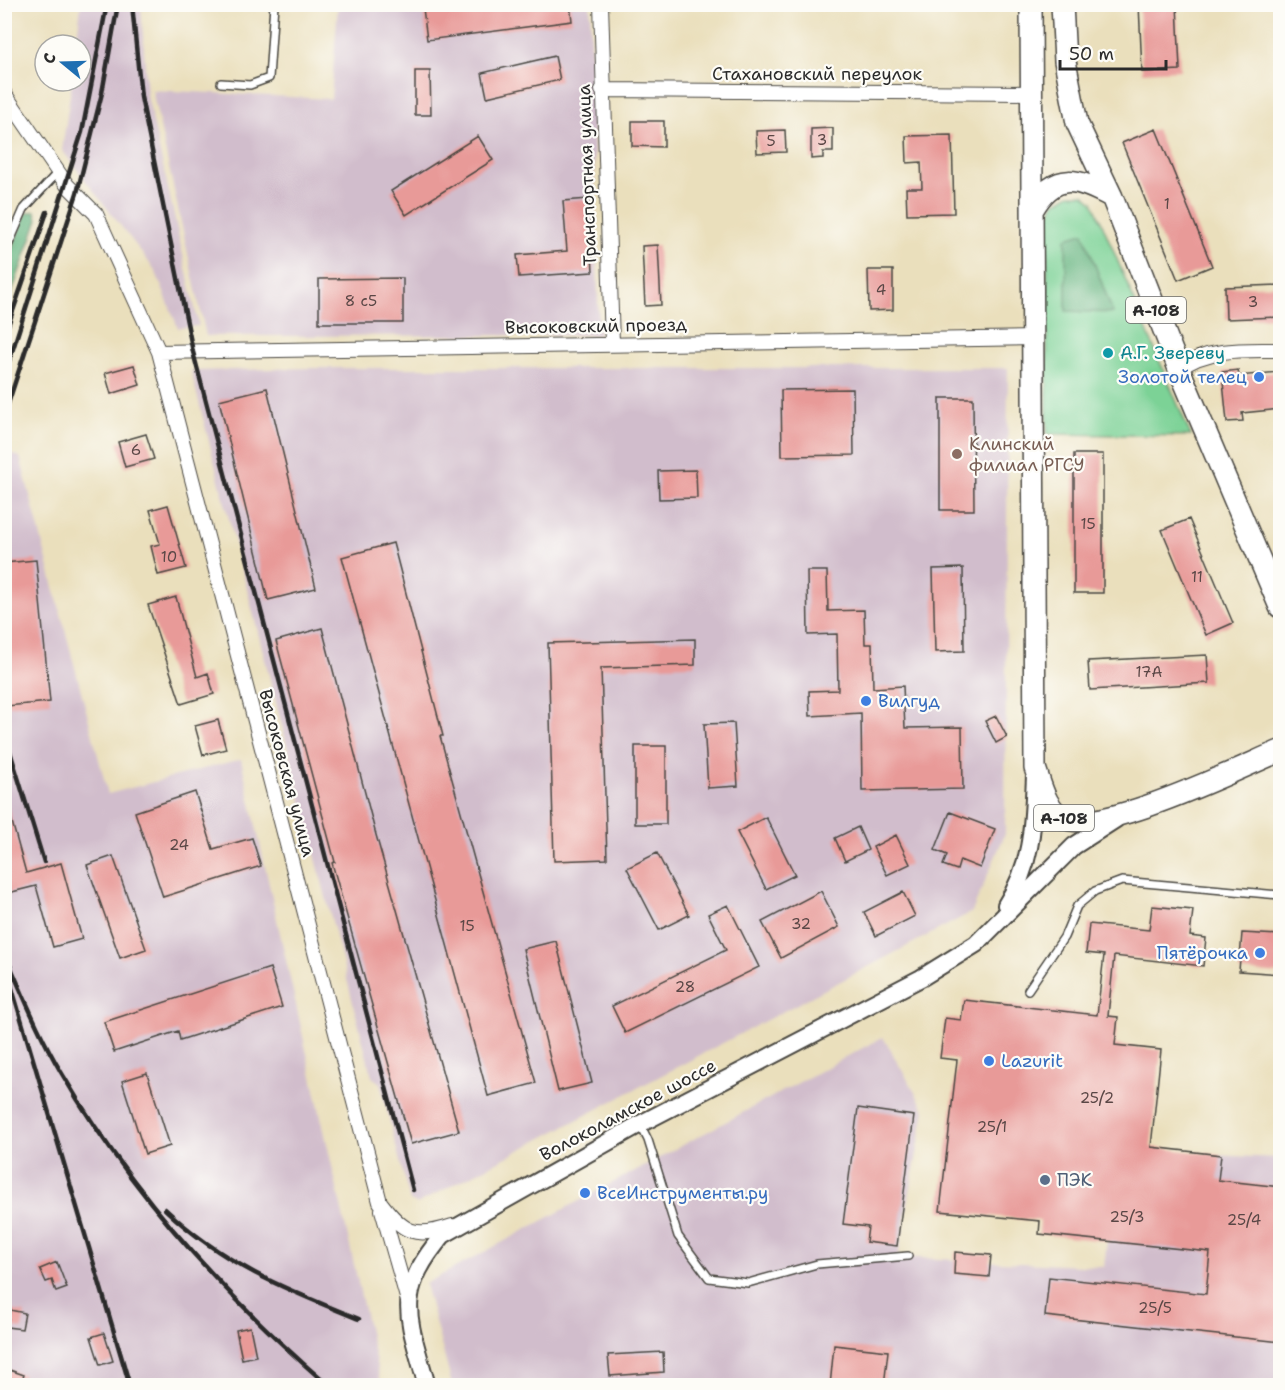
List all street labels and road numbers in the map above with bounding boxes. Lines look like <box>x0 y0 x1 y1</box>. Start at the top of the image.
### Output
street label: Стахановский переулок <box>712 62 923 86</box>
street label: Транспортная улица <box>572 84 602 266</box>
road number: А-108 <box>1126 297 1186 323</box>
street label: Высоковский проезд <box>505 312 688 340</box>
street label: Высоковская улица <box>253 687 321 859</box>
road number: А-108 <box>1034 805 1094 831</box>
street label: Волоколамское шоссе <box>536 1053 720 1167</box>

